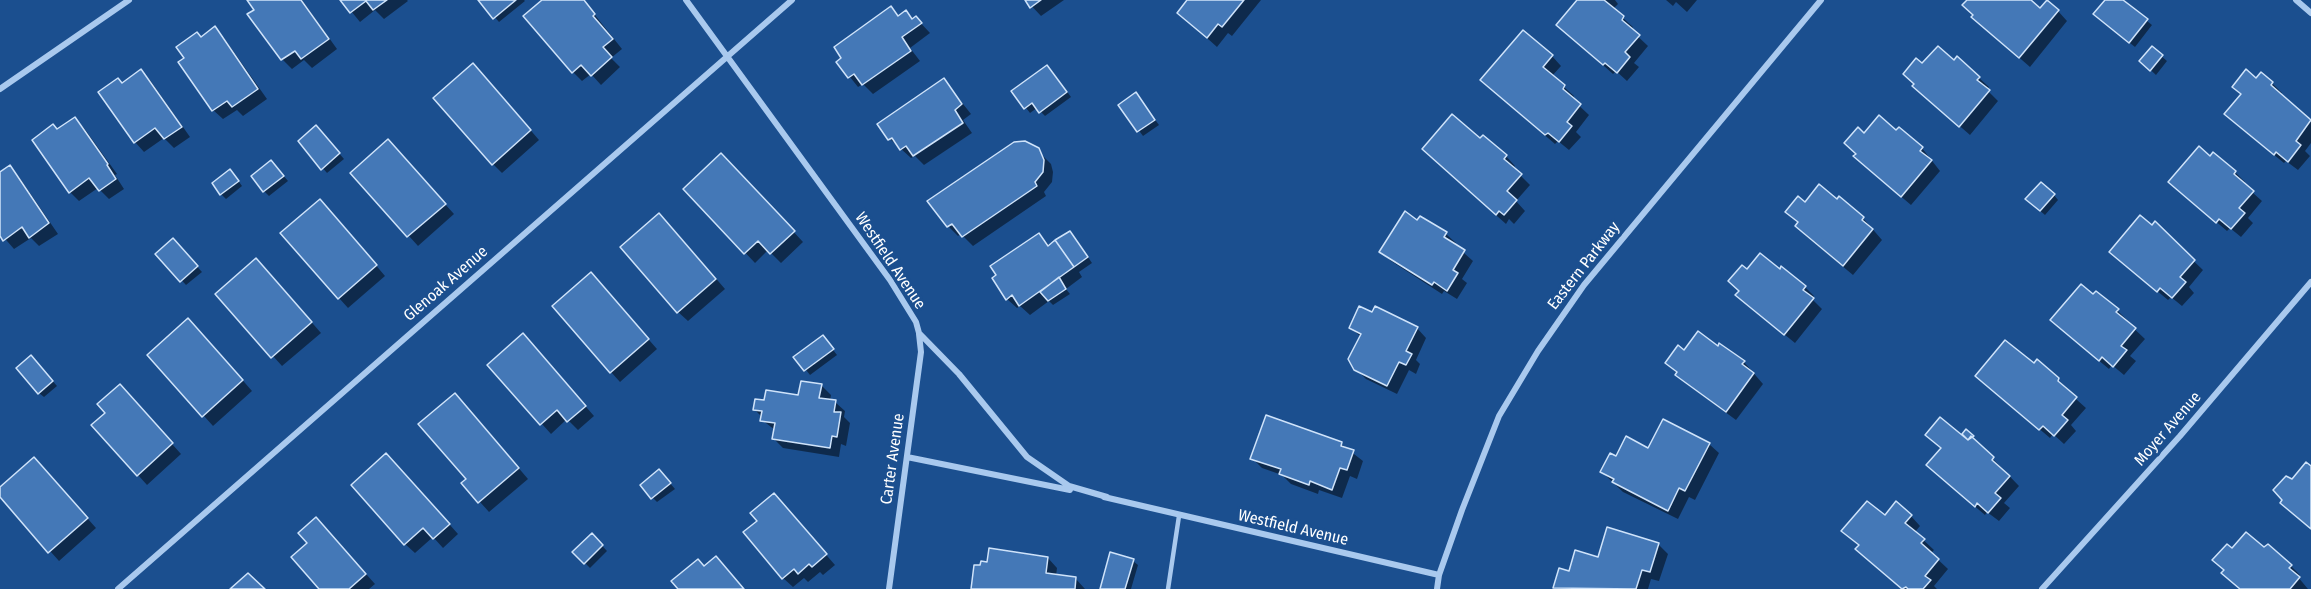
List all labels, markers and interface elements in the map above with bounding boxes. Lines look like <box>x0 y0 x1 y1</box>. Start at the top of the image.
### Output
street label: Westfield Avenue <box>851 209 929 313</box>
street label: Eastern Parkway <box>1544 218 1624 314</box>
street label: Glenoak Avenue <box>400 242 492 326</box>
street label: Moyer Avenue <box>2131 388 2205 470</box>
street label: Carter Avenue <box>877 412 909 506</box>
street label: Westfield Avenue <box>1236 506 1350 550</box>

